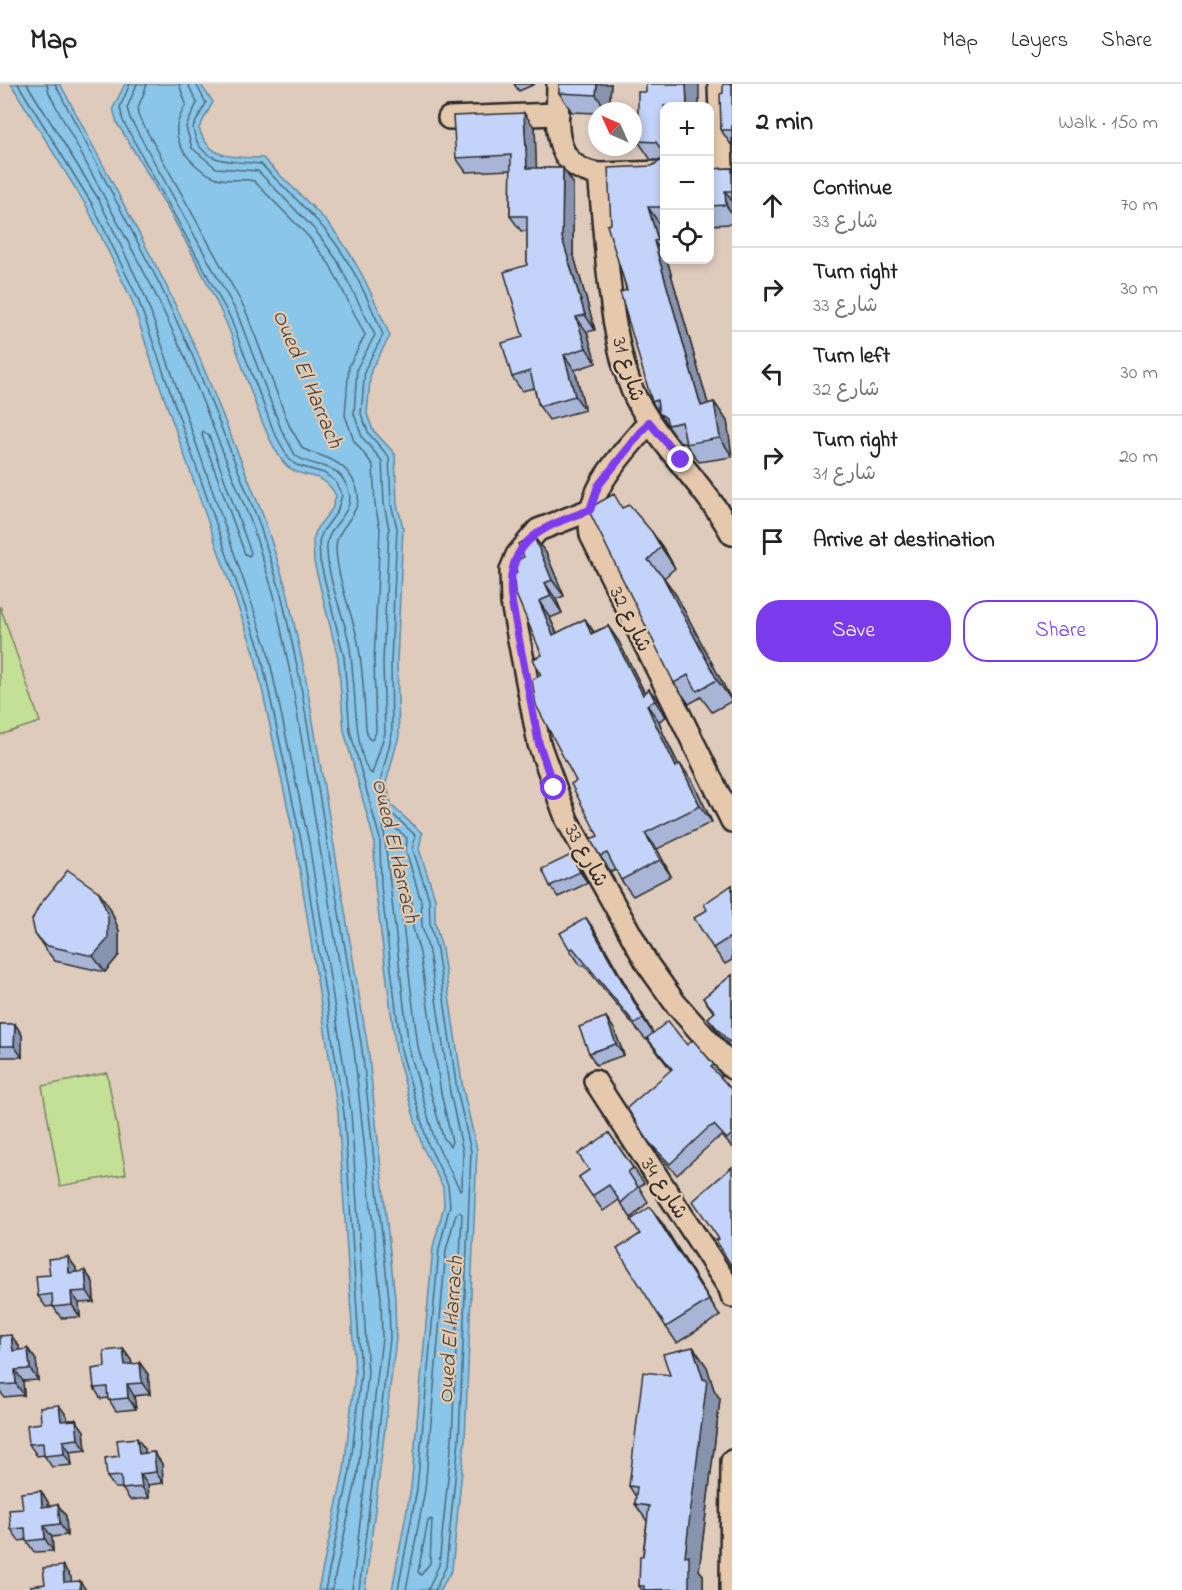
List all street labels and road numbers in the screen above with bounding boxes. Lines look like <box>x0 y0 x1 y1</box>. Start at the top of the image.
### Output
street label: شارع 31 <box>603 334 651 406</box>
street label: شارع 32 <box>600 582 658 658</box>
street label: شارع 33 <box>556 819 615 893</box>
street label: شارع 34 <box>632 1152 694 1226</box>

